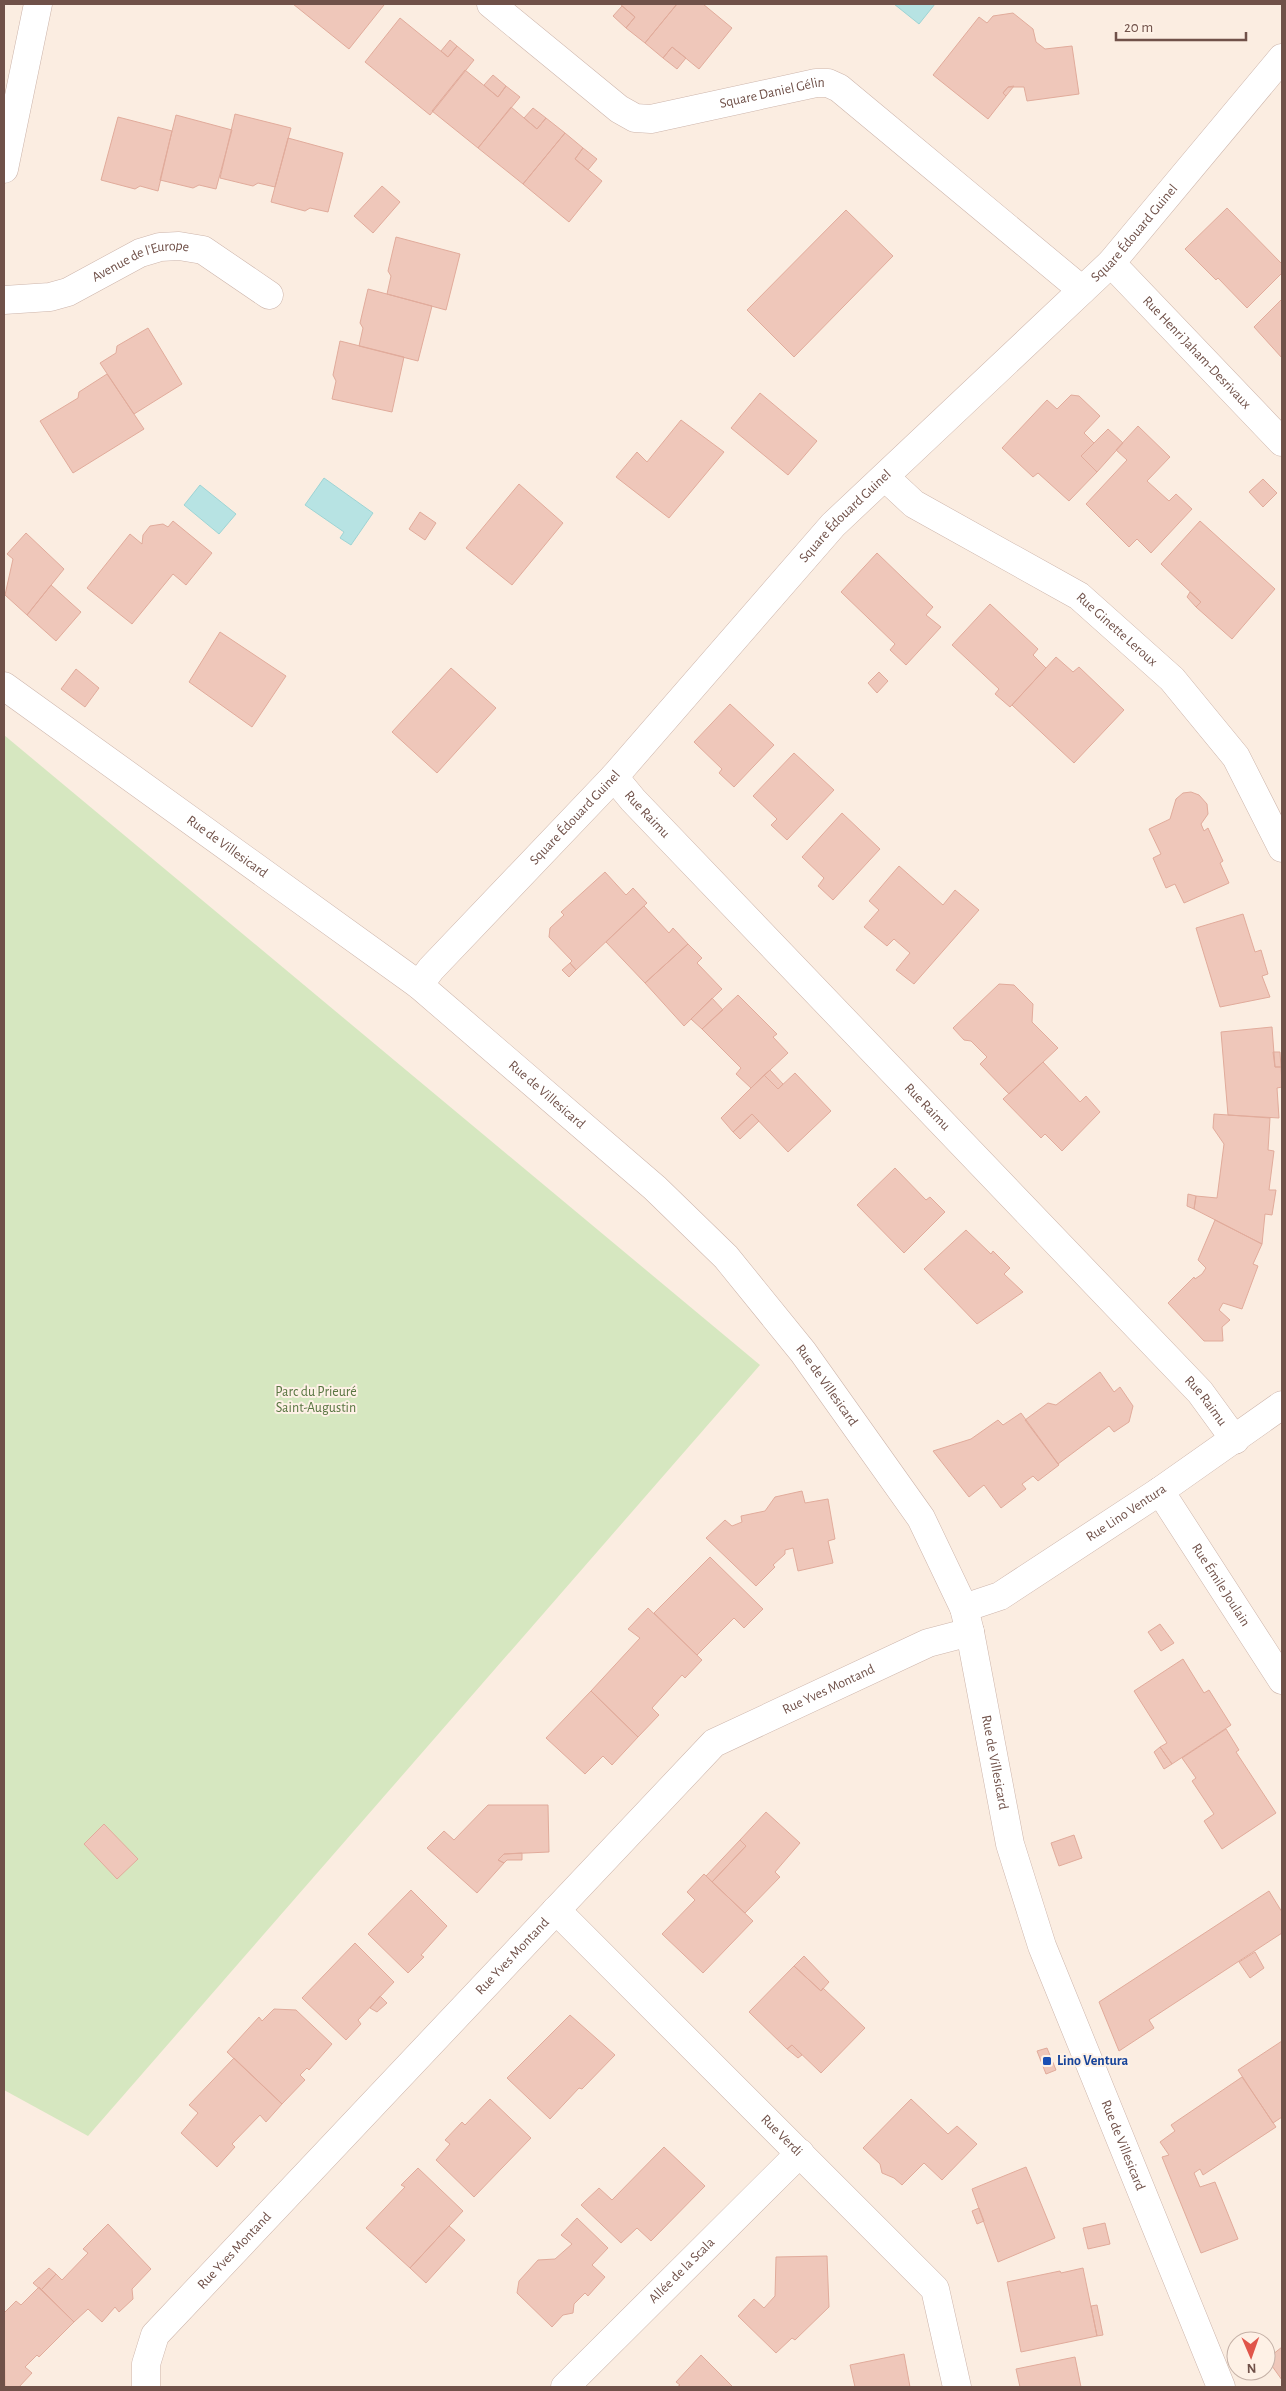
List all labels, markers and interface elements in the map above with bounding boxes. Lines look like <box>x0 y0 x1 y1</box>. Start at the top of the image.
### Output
scale bar <box>1116 10 1246 42</box>
text: 20 m <box>1124 20 1153 35</box>
street label: Square Daniel Gélin <box>718 76 825 111</box>
street label: Square Édouard Guinel <box>1089 182 1180 285</box>
street label: Avenue de l'Europe <box>90 239 190 285</box>
street label: Rue Henri Jaham-Desrivaux <box>1140 294 1253 412</box>
street label: Square Édouard Guinel <box>797 467 894 565</box>
street label: Rue Ginette Leroux <box>1073 590 1160 669</box>
street label: Square Édouard Guinel <box>527 768 623 867</box>
street label: Rue Raimu <box>622 788 672 841</box>
street label: Rue de Villesicard <box>184 813 270 881</box>
street label: Rue de Villesicard <box>506 1058 588 1132</box>
street label: Rue Raimu <box>902 1081 953 1133</box>
street label: Rue de Villesicard <box>793 1342 860 1429</box>
street label: Rue Raimu <box>1182 1373 1229 1428</box>
park label: Parc du Prieuré Saint-Augustin <box>275 1385 357 1415</box>
street label: Rue Lino Ventura <box>1084 1482 1169 1544</box>
street label: Rue Émile Joulain <box>1189 1541 1253 1629</box>
street label: Rue Yves Montand <box>780 1662 877 1717</box>
street label: Rue de Villesicard <box>979 1714 1010 1811</box>
street label: Rue Yves Montand <box>473 1915 552 1998</box>
place label: Lino Ventura <box>1057 2054 1128 2068</box>
marker: Lino Ventura <box>1041 2055 1053 2067</box>
street label: Rue de Villesicard <box>1098 2098 1147 2192</box>
street label: Rue Verdi <box>758 2112 805 2159</box>
street label: Rue Yves Montand <box>195 2210 274 2292</box>
street label: Allée de la Scala <box>646 2235 718 2306</box>
north arrow <box>1226 2331 1276 2381</box>
text: N <box>1246 2361 1257 2375</box>

